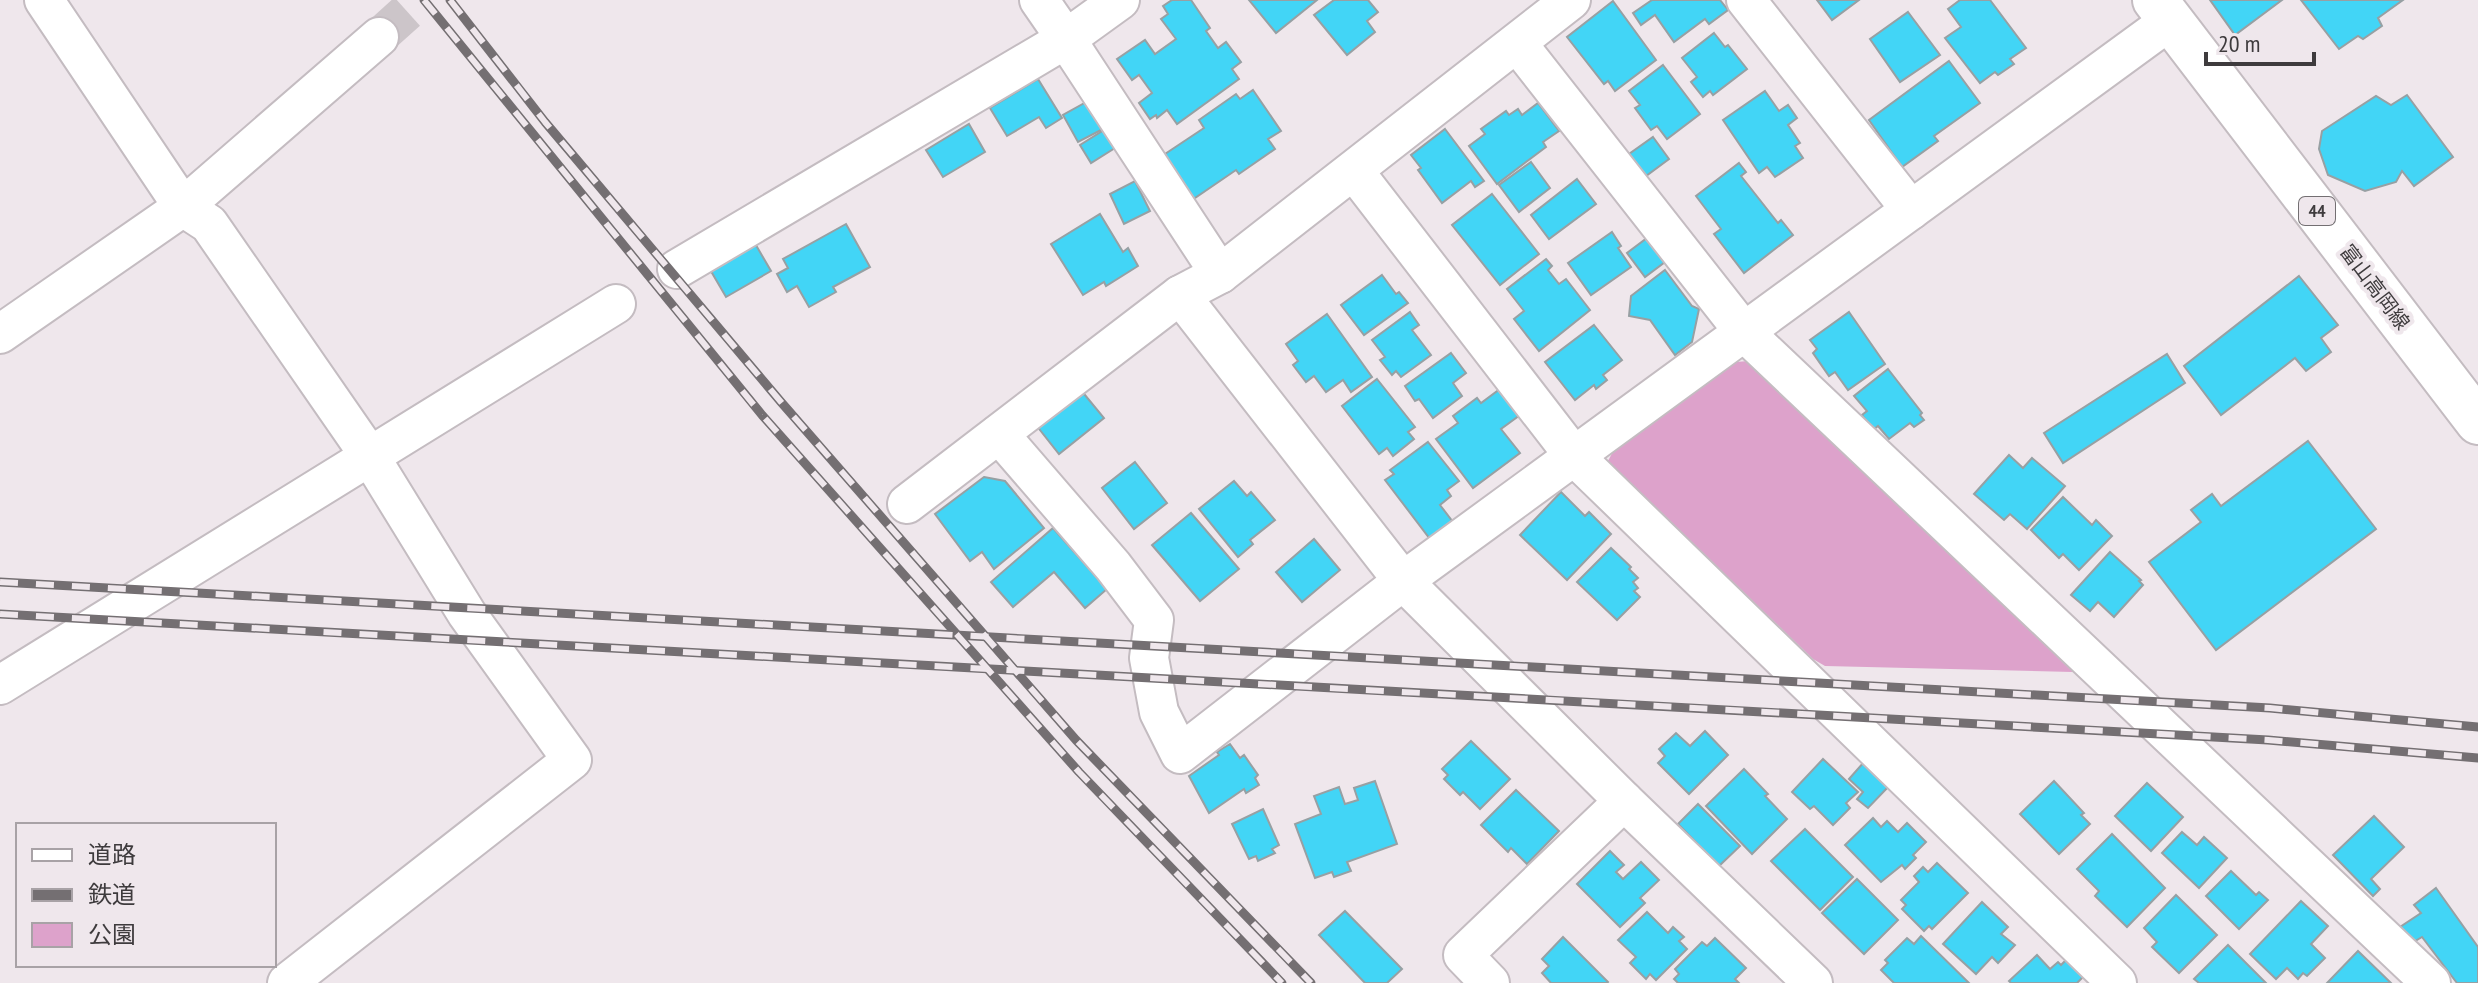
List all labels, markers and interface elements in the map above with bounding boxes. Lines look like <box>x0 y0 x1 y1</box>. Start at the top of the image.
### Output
scale bar <box>2206 16 2314 66</box>
text: 20 m <box>2218 28 2260 59</box>
road number: 44 <box>2299 197 2335 225</box>
street label: 富山高岡線 <box>2335 239 2415 335</box>
legend <box>16 823 276 967</box>
text: 道路 <box>88 839 136 870</box>
text: 鉄道 <box>88 879 136 910</box>
text: 公園 <box>88 919 136 950</box>

